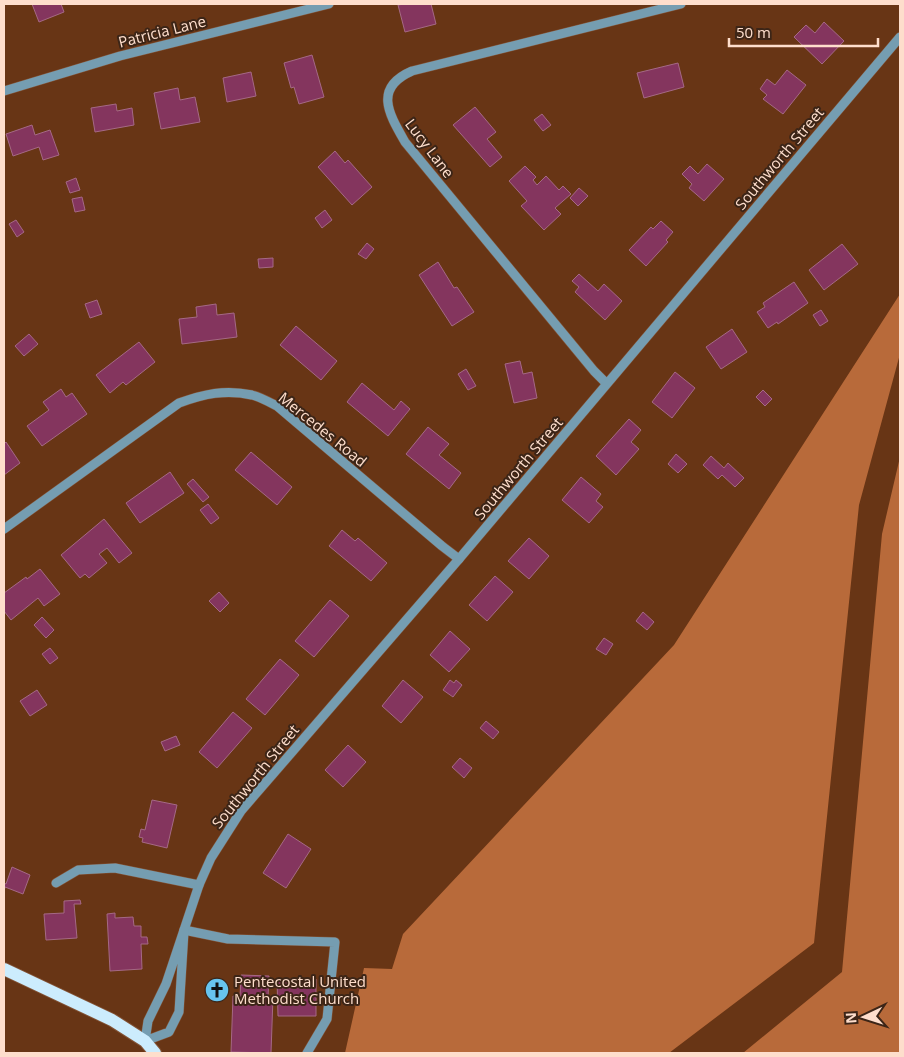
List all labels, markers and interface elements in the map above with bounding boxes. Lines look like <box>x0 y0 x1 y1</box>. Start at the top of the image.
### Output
street label: Patricia Lane <box>116 10 208 52</box>
scale bar <box>729 15 878 47</box>
text: 50 m <box>736 22 771 42</box>
street label: Southworth Street <box>730 103 828 213</box>
street label: Lucy Lane <box>401 114 459 182</box>
street label: Mercedes Road <box>275 387 371 471</box>
street label: Southworth Street <box>469 413 567 523</box>
street label: Southworth Street <box>207 720 303 832</box>
place label: Pentecostal United Methodist Church <box>234 971 366 1008</box>
church icon: Pentecostal United Methodist Church <box>204 977 230 1003</box>
north arrow <box>839 992 889 1042</box>
text: N <box>841 1012 860 1024</box>

